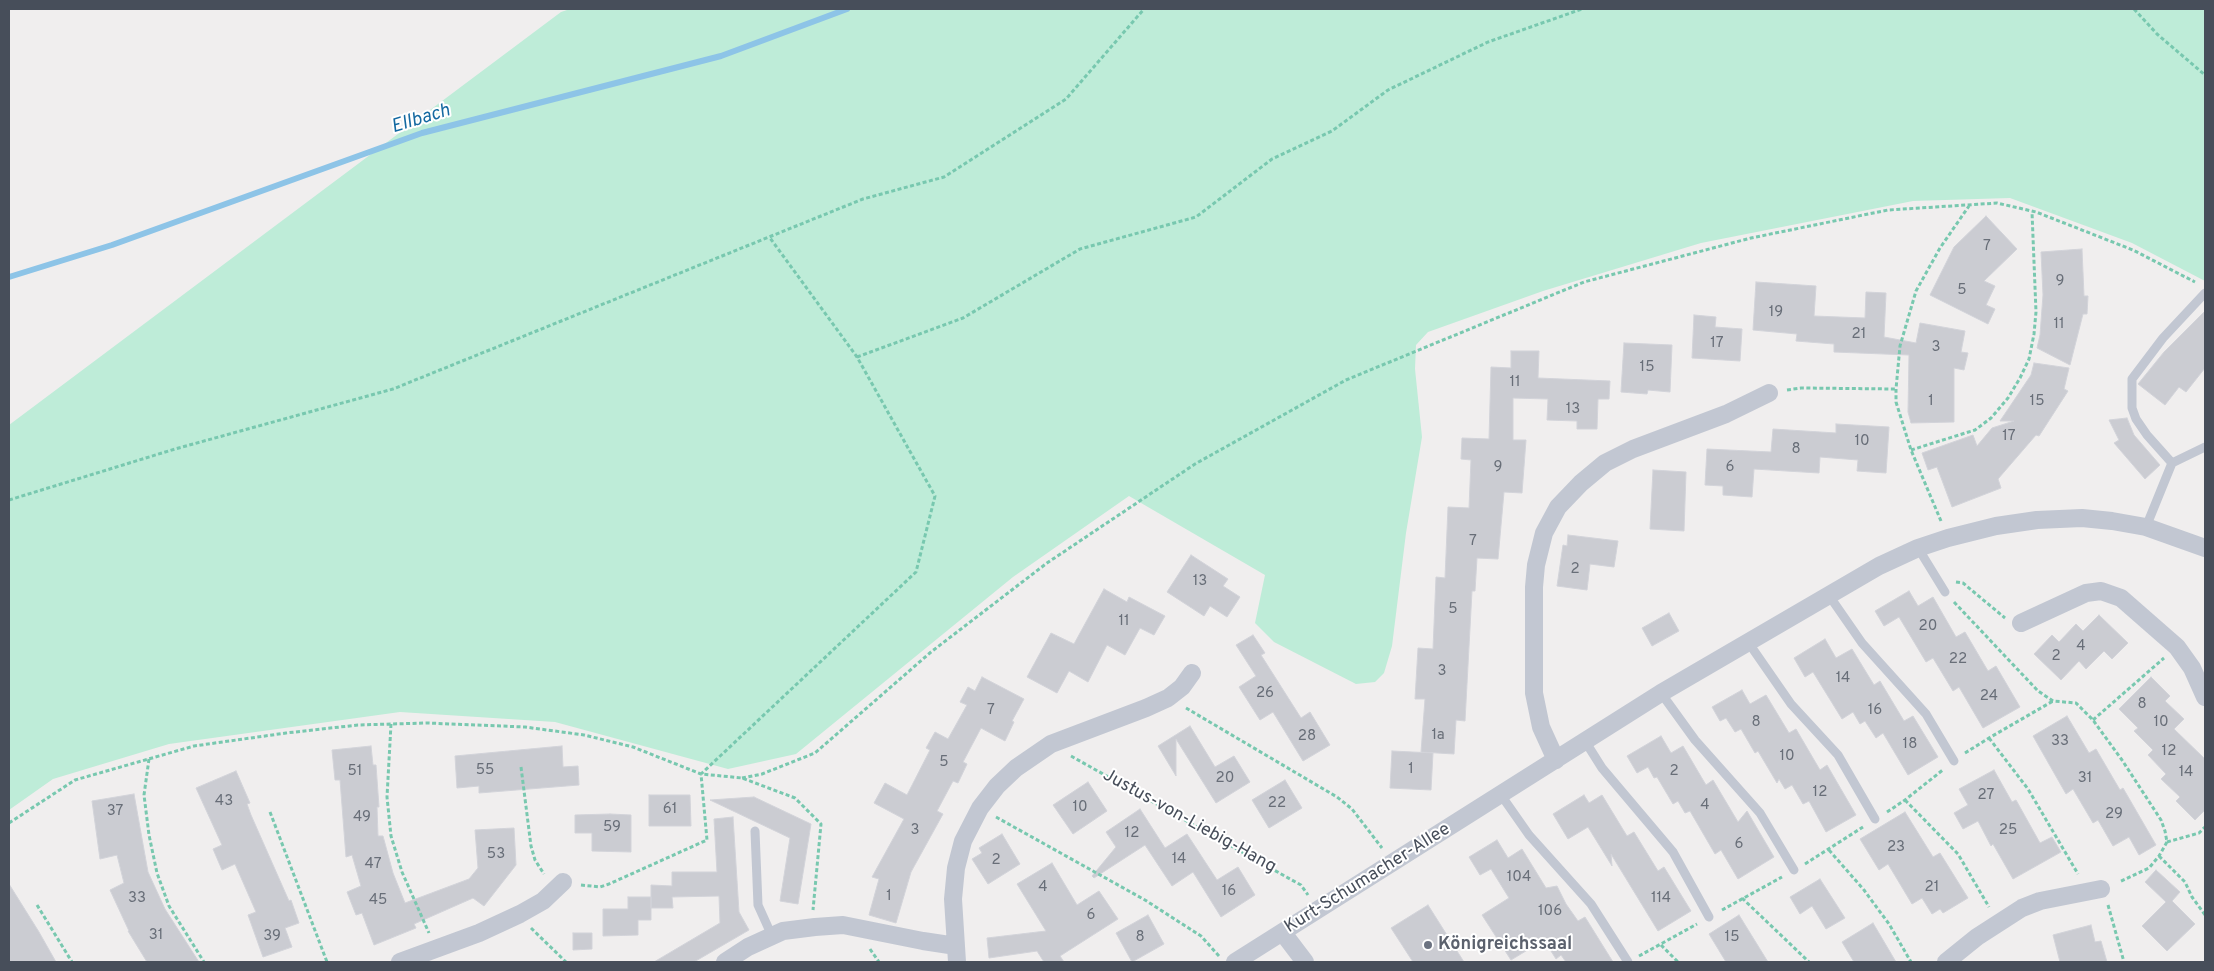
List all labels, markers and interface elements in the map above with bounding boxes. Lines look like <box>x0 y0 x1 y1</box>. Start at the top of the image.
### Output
water label: Ellbach <box>389 100 453 140</box>
house number: 7 <box>1983 238 1991 256</box>
house number: 9 <box>2056 273 2064 291</box>
house number: 5 <box>1957 282 1967 300</box>
house number: 19 <box>1769 304 1783 322</box>
house number: 11 <box>2053 316 2065 334</box>
house number: 21 <box>1852 326 1866 344</box>
house number: 17 <box>1710 335 1724 353</box>
house number: 3 <box>1931 339 1941 357</box>
house number: 15 <box>1640 359 1654 377</box>
house number: 11 <box>1509 374 1521 392</box>
house number: 1 <box>1928 393 1934 411</box>
house number: 15 <box>2030 393 2044 411</box>
house number: 13 <box>1566 401 1580 419</box>
house number: 17 <box>2002 428 2016 446</box>
house number: 10 <box>1854 433 1870 451</box>
house number: 8 <box>1791 441 1801 459</box>
house number: 9 <box>1494 459 1502 477</box>
house number: 6 <box>1726 459 1734 477</box>
house number: 7 <box>1469 533 1477 551</box>
house number: 2 <box>1570 561 1580 579</box>
house number: 13 <box>1193 573 1207 591</box>
house number: 5 <box>1448 601 1458 619</box>
house number: 11 <box>1118 613 1130 631</box>
house number: 20 <box>1919 618 1937 636</box>
house number: 4 <box>2076 638 2086 656</box>
house number: 2 <box>2051 648 2061 666</box>
house number: 22 <box>1949 651 1967 669</box>
house number: 3 <box>1437 663 1447 681</box>
house number: 14 <box>1836 670 1850 688</box>
house number: 26 <box>1256 685 1274 703</box>
house number: 24 <box>1980 688 1998 706</box>
house number: 8 <box>2137 696 2147 714</box>
house number: 7 <box>987 702 995 720</box>
house number: 16 <box>1868 702 1882 720</box>
house number: 8 <box>1751 714 1761 732</box>
house number: 10 <box>2153 714 2169 732</box>
house number: 1a <box>1431 727 1445 745</box>
house number: 28 <box>1298 728 1316 746</box>
house number: 33 <box>2051 733 2069 751</box>
house number: 18 <box>1903 736 1917 754</box>
house number: 12 <box>2162 743 2176 761</box>
house number: 10 <box>1779 748 1795 766</box>
house number: 5 <box>939 754 949 772</box>
house number: 1 <box>1408 761 1414 779</box>
house number: 55 <box>476 762 494 780</box>
house number: 51 <box>348 763 362 781</box>
house number: 2 <box>1669 763 1679 781</box>
house number: 14 <box>2179 764 2193 782</box>
street label: Justus-von-Liebig-Hang <box>1099 765 1279 879</box>
house number: 20 <box>1216 770 1234 788</box>
house number: 31 <box>2078 770 2092 788</box>
house number: 12 <box>1813 784 1827 802</box>
house number: 27 <box>1978 787 1994 805</box>
house number: 43 <box>215 793 233 811</box>
house number: 22 <box>1268 795 1286 813</box>
house number: 4 <box>1700 797 1710 815</box>
house number: 10 <box>1072 799 1088 817</box>
house number: 61 <box>663 801 677 819</box>
house number: 37 <box>107 803 123 821</box>
house number: 29 <box>2105 806 2123 824</box>
house number: 49 <box>353 809 371 827</box>
house number: 59 <box>603 819 621 837</box>
street label: Kurt-Schumacher-Allee <box>1281 819 1455 939</box>
house number: 3 <box>910 822 920 840</box>
house number: 25 <box>1999 822 2017 840</box>
house number: 12 <box>1125 825 1139 843</box>
house number: 6 <box>1735 836 1743 854</box>
house number: 23 <box>1887 839 1905 857</box>
house number: 53 <box>487 846 505 864</box>
house number: 14 <box>1172 851 1186 869</box>
house number: 2 <box>991 852 1001 870</box>
house number: 47 <box>365 856 381 874</box>
house number: 104 <box>1507 869 1531 887</box>
house number: 4 <box>1038 879 1048 897</box>
house number: 21 <box>1925 879 1939 897</box>
house number: 16 <box>1222 883 1236 901</box>
house number: 1 <box>886 888 892 906</box>
house number: 33 <box>128 890 146 908</box>
house number: 114 <box>1651 890 1671 908</box>
house number: 45 <box>369 892 387 910</box>
house number: 106 <box>1538 903 1562 921</box>
house number: 6 <box>1087 907 1095 925</box>
house number: 31 <box>149 927 163 945</box>
house number: 39 <box>263 928 281 946</box>
house number: 8 <box>1135 929 1145 947</box>
house number: 15 <box>1725 929 1739 947</box>
place label: Königreichssaal <box>1438 934 1572 956</box>
marker: Königreichssaal <box>1422 939 1434 951</box>

